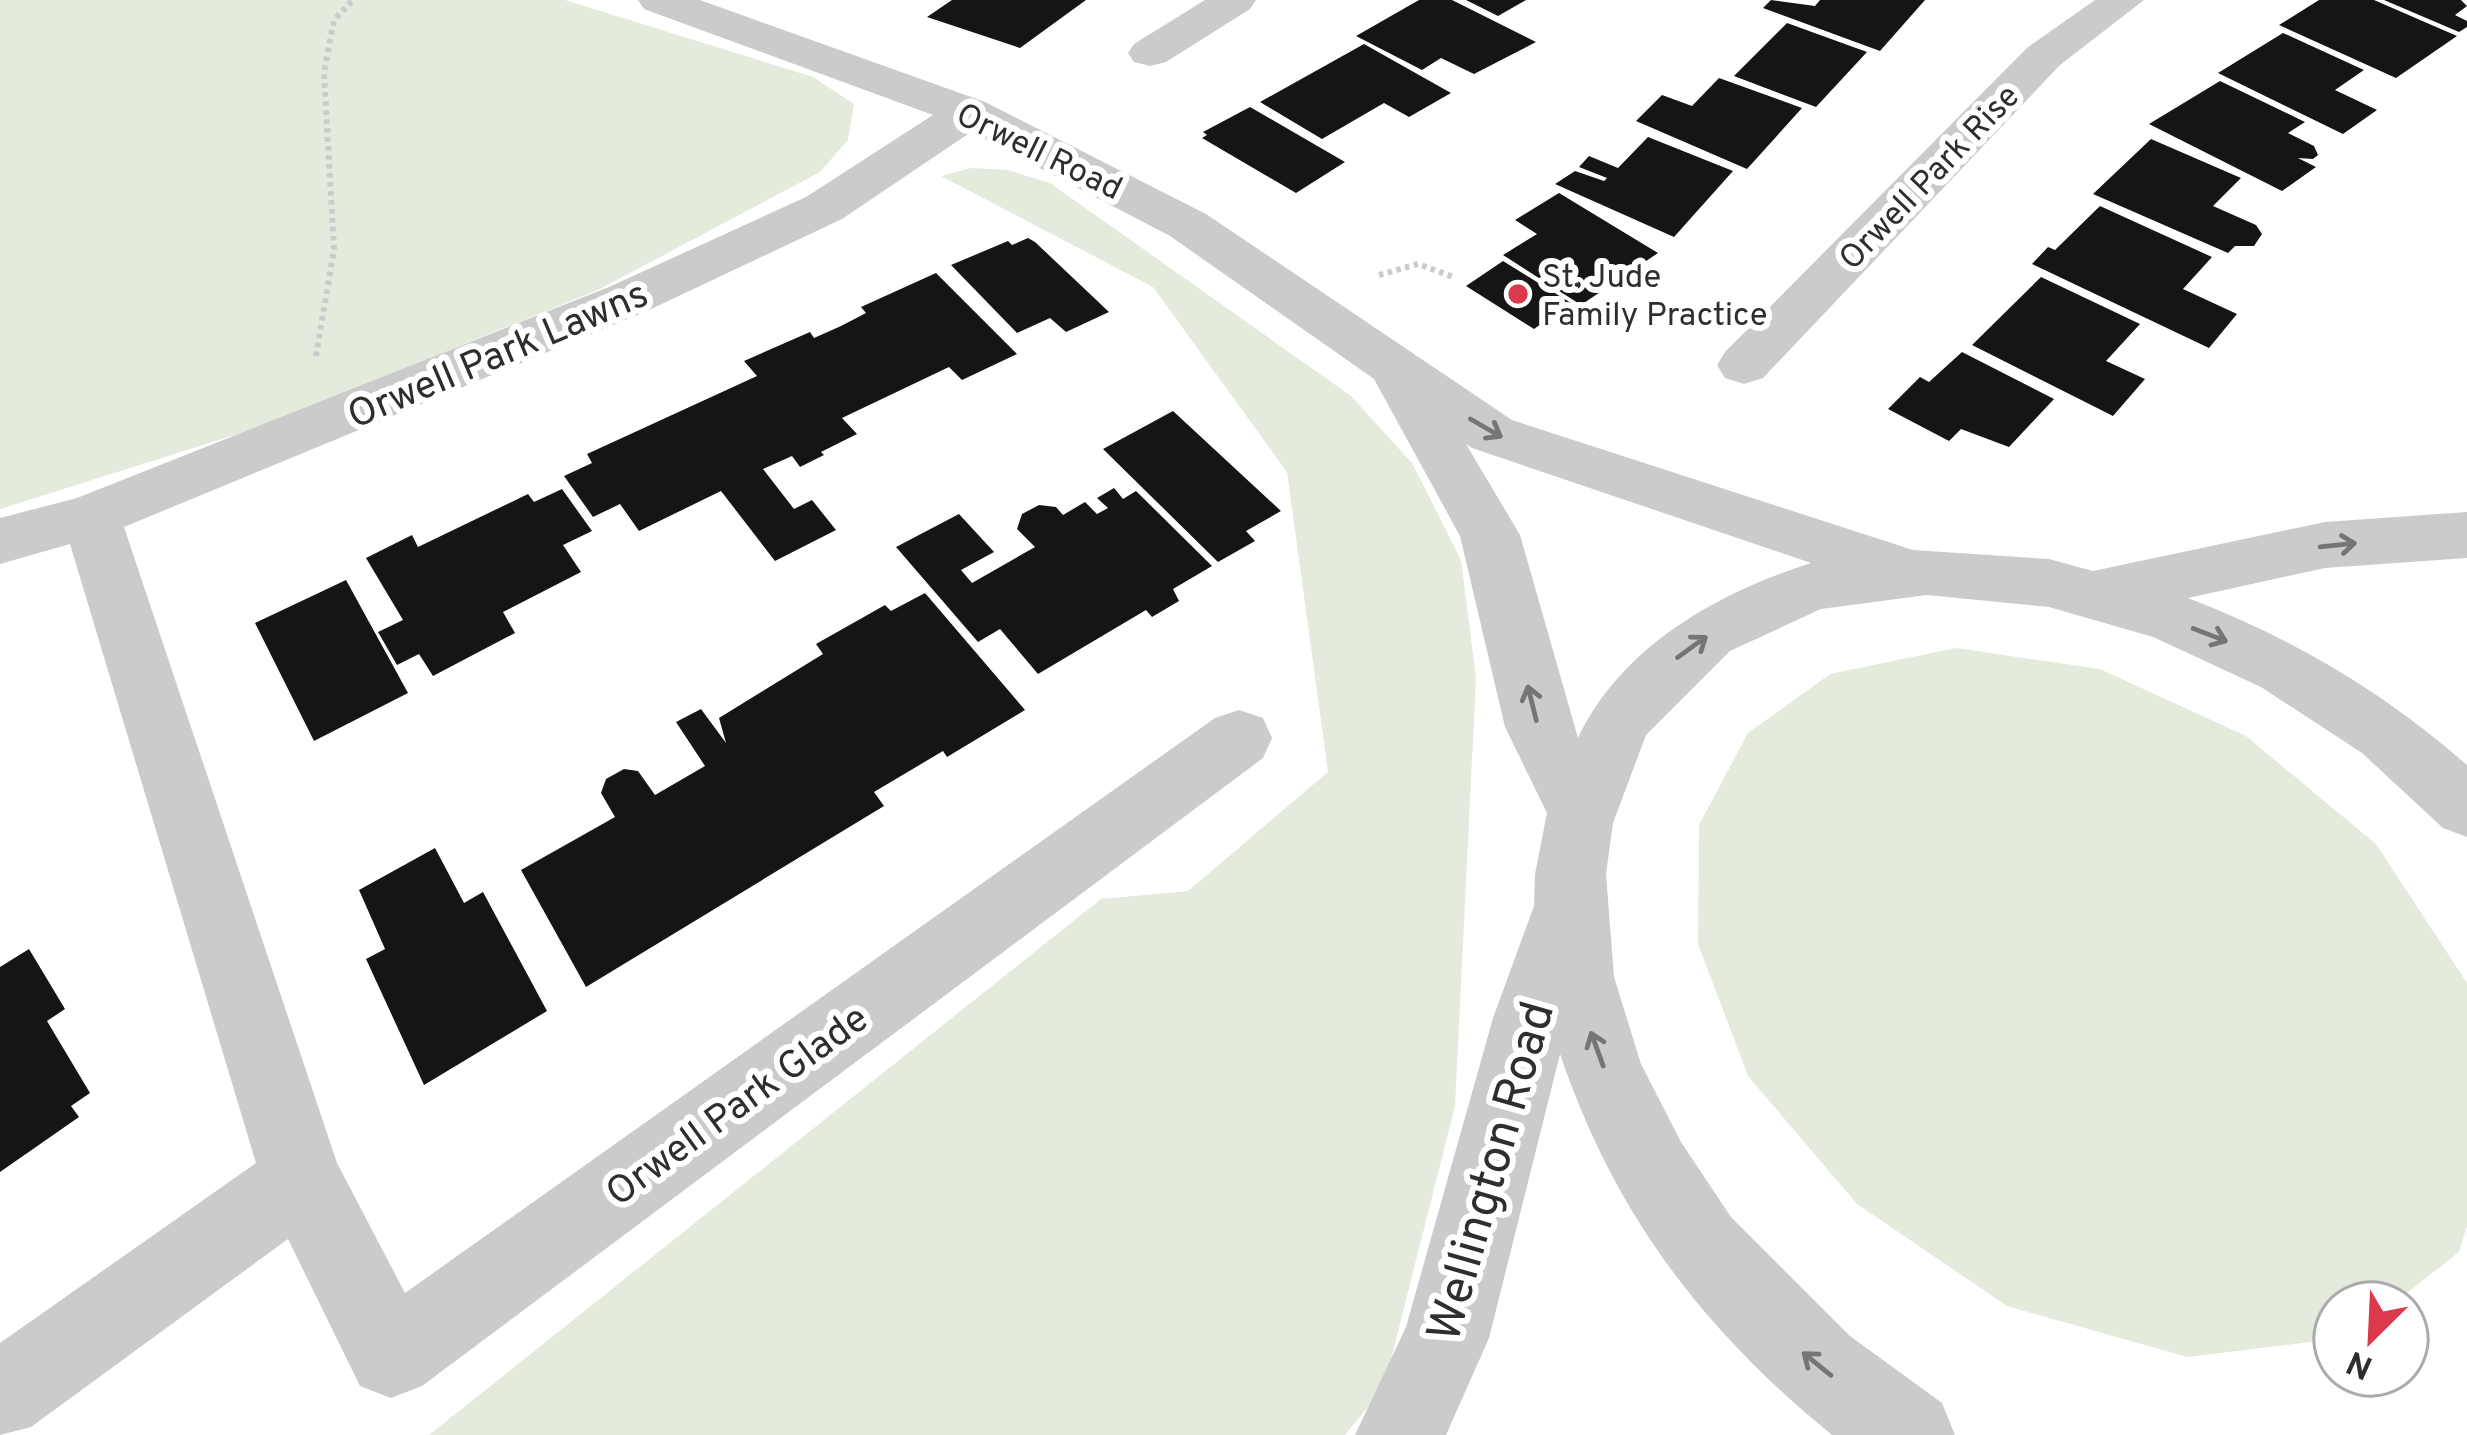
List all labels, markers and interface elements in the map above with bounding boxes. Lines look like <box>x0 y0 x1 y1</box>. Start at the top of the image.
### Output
street label: Orwell Park Rise <box>1832 77 2030 281</box>
street label: Orwell Road <box>948 95 1128 212</box>
place label: St. Jude Family Practice <box>1542 258 1768 338</box>
street label: Orwell Park Lawns <box>341 272 656 443</box>
marker: St. Jude Family Practice <box>1505 281 1531 307</box>
one-way arrow <box>1468 417 1503 440</box>
one-way arrow <box>2318 533 2357 555</box>
one-way arrow <box>2190 625 2227 647</box>
one-way arrow <box>1675 635 1708 660</box>
one-way arrow <box>1520 685 1542 723</box>
street label: Wellington Road <box>1417 995 1571 1349</box>
street label: Orwell Park Glade <box>598 996 880 1219</box>
one-way arrow <box>1585 1031 1606 1068</box>
north arrow <box>2311 1279 2431 1399</box>
text: N <box>2341 1339 2380 1387</box>
one-way arrow <box>1801 1351 1833 1378</box>

